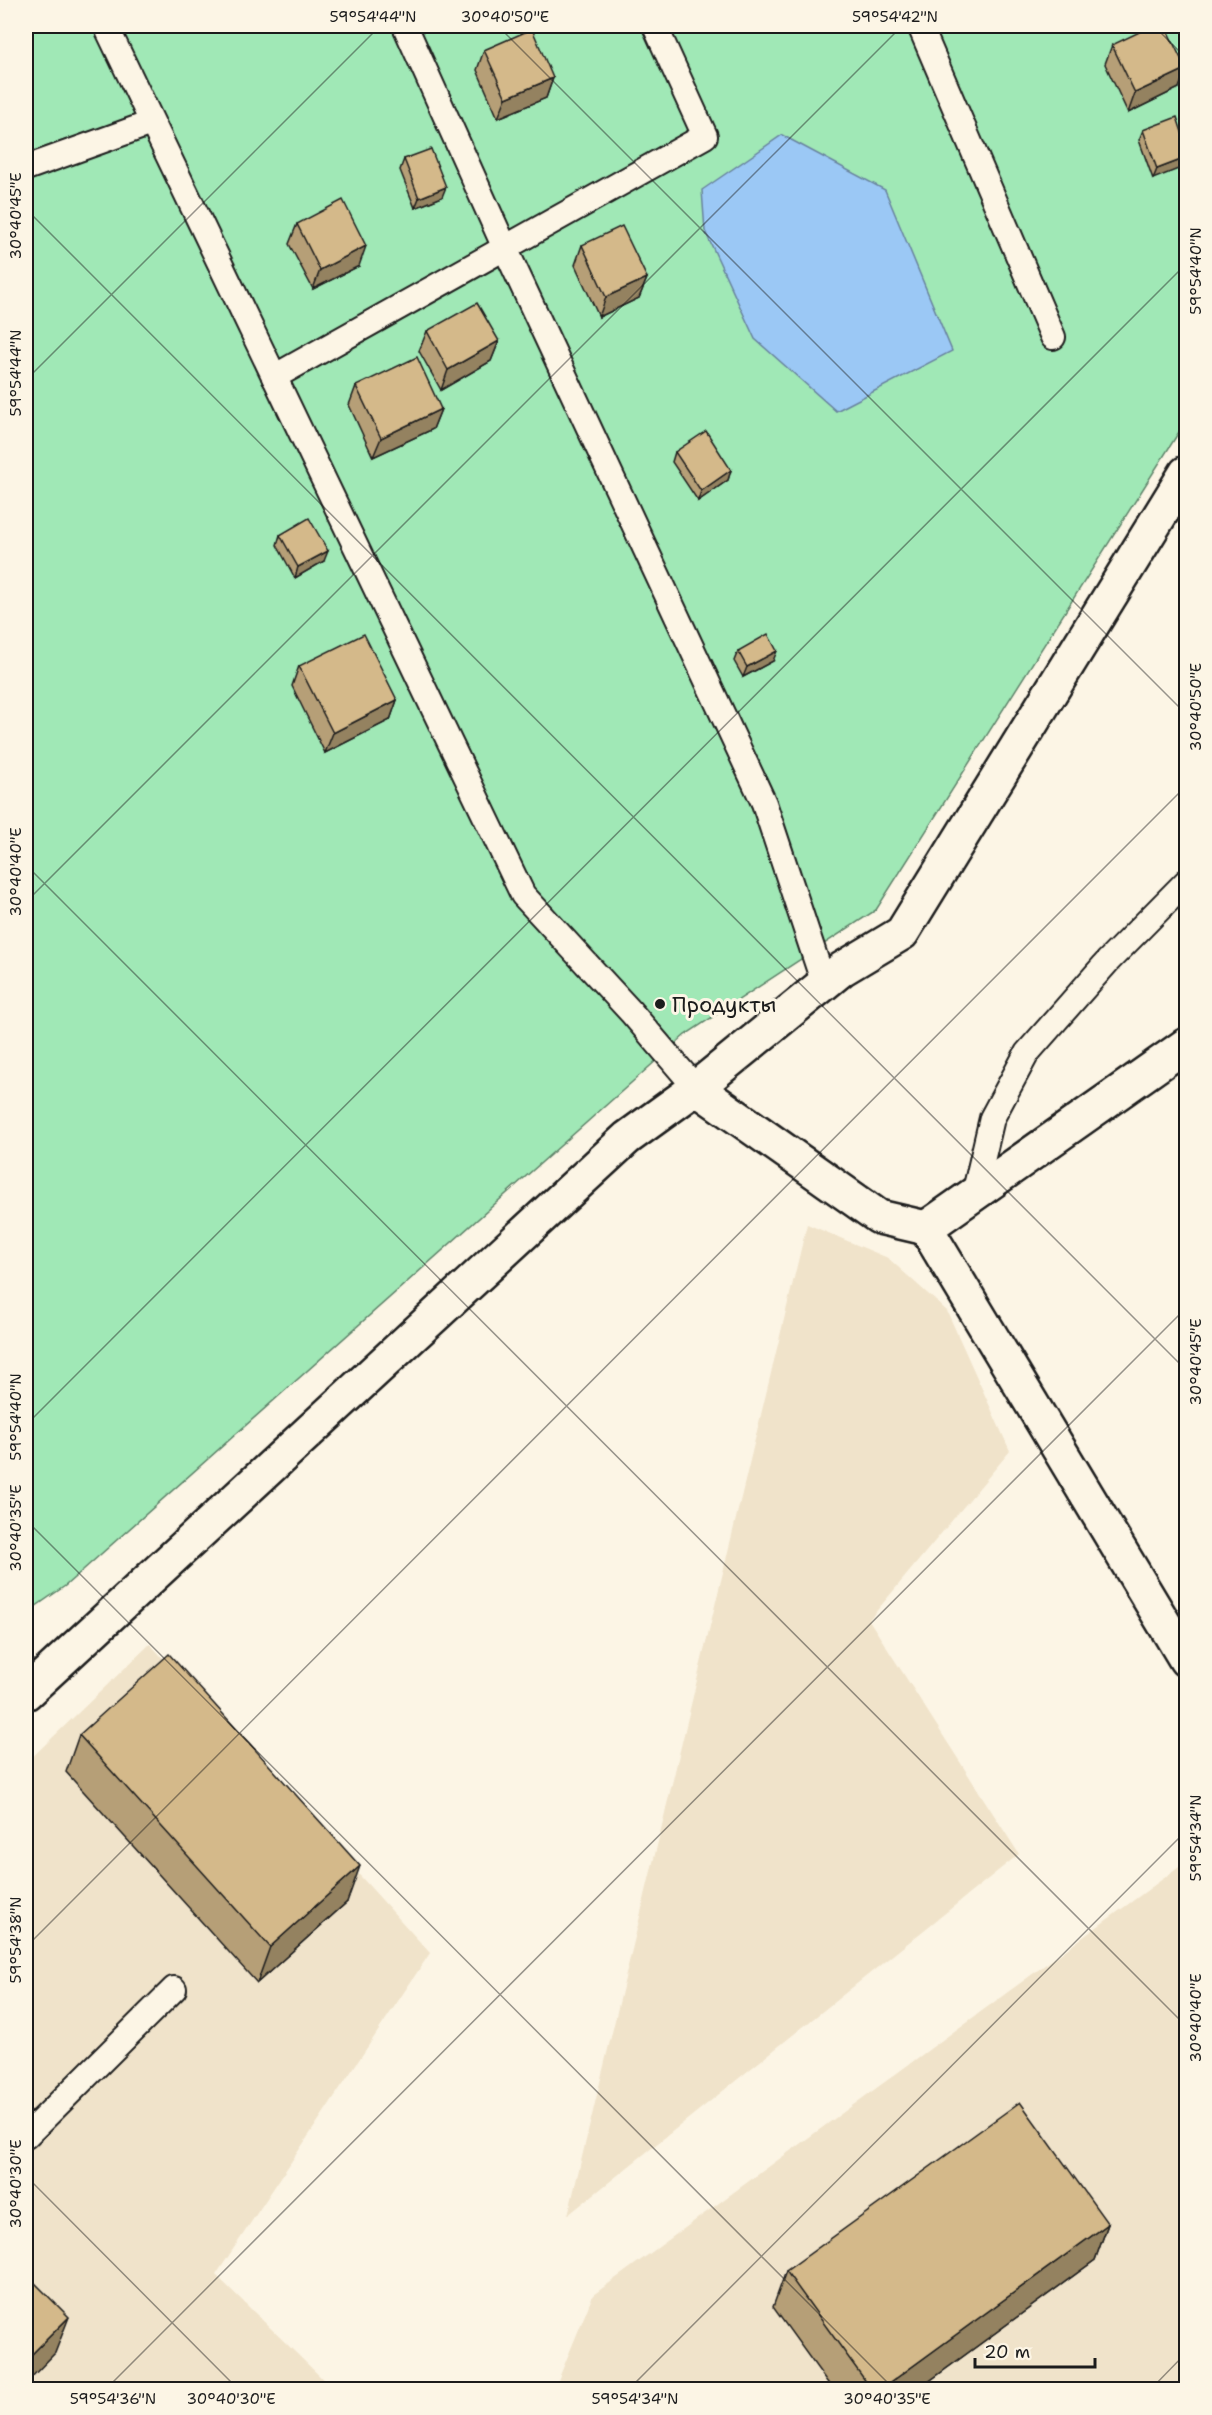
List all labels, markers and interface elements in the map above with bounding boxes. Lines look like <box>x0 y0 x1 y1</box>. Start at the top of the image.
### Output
text: 59°54'44"N <box>330 7 416 27</box>
text: 30°40'50"E <box>461 7 549 27</box>
text: 59°54'42"N <box>852 7 938 27</box>
text: 30°40'45"E <box>6 172 26 260</box>
text: 59°54'40"N <box>1186 227 1206 315</box>
text: 59°54'44"N <box>6 330 26 416</box>
text: 30°40'50"E <box>1186 663 1206 751</box>
text: 30°40'40"E <box>6 827 26 917</box>
place label: Продукты <box>672 990 777 1019</box>
marker: Продукты <box>653 997 667 1011</box>
text: 30°40'45"E <box>1186 1318 1206 1406</box>
text: 59°54'40"N <box>6 1373 26 1461</box>
text: 30°40'35"E <box>6 1484 26 1572</box>
text: 59°54'34"N <box>1186 1795 1206 1881</box>
text: 59°54'38"N <box>6 1896 26 1984</box>
text: 30°40'40"E <box>1186 1973 1206 2063</box>
text: 30°40'30"E <box>6 2139 26 2229</box>
scale bar <box>975 2331 1095 2369</box>
text: 20 m <box>984 2340 1030 2364</box>
text: 59°54'36"N <box>70 2389 156 2409</box>
text: 30°40'30"E <box>186 2389 276 2409</box>
text: 59°54'34"N <box>592 2389 678 2409</box>
text: 30°40'35"E <box>843 2389 931 2409</box>

